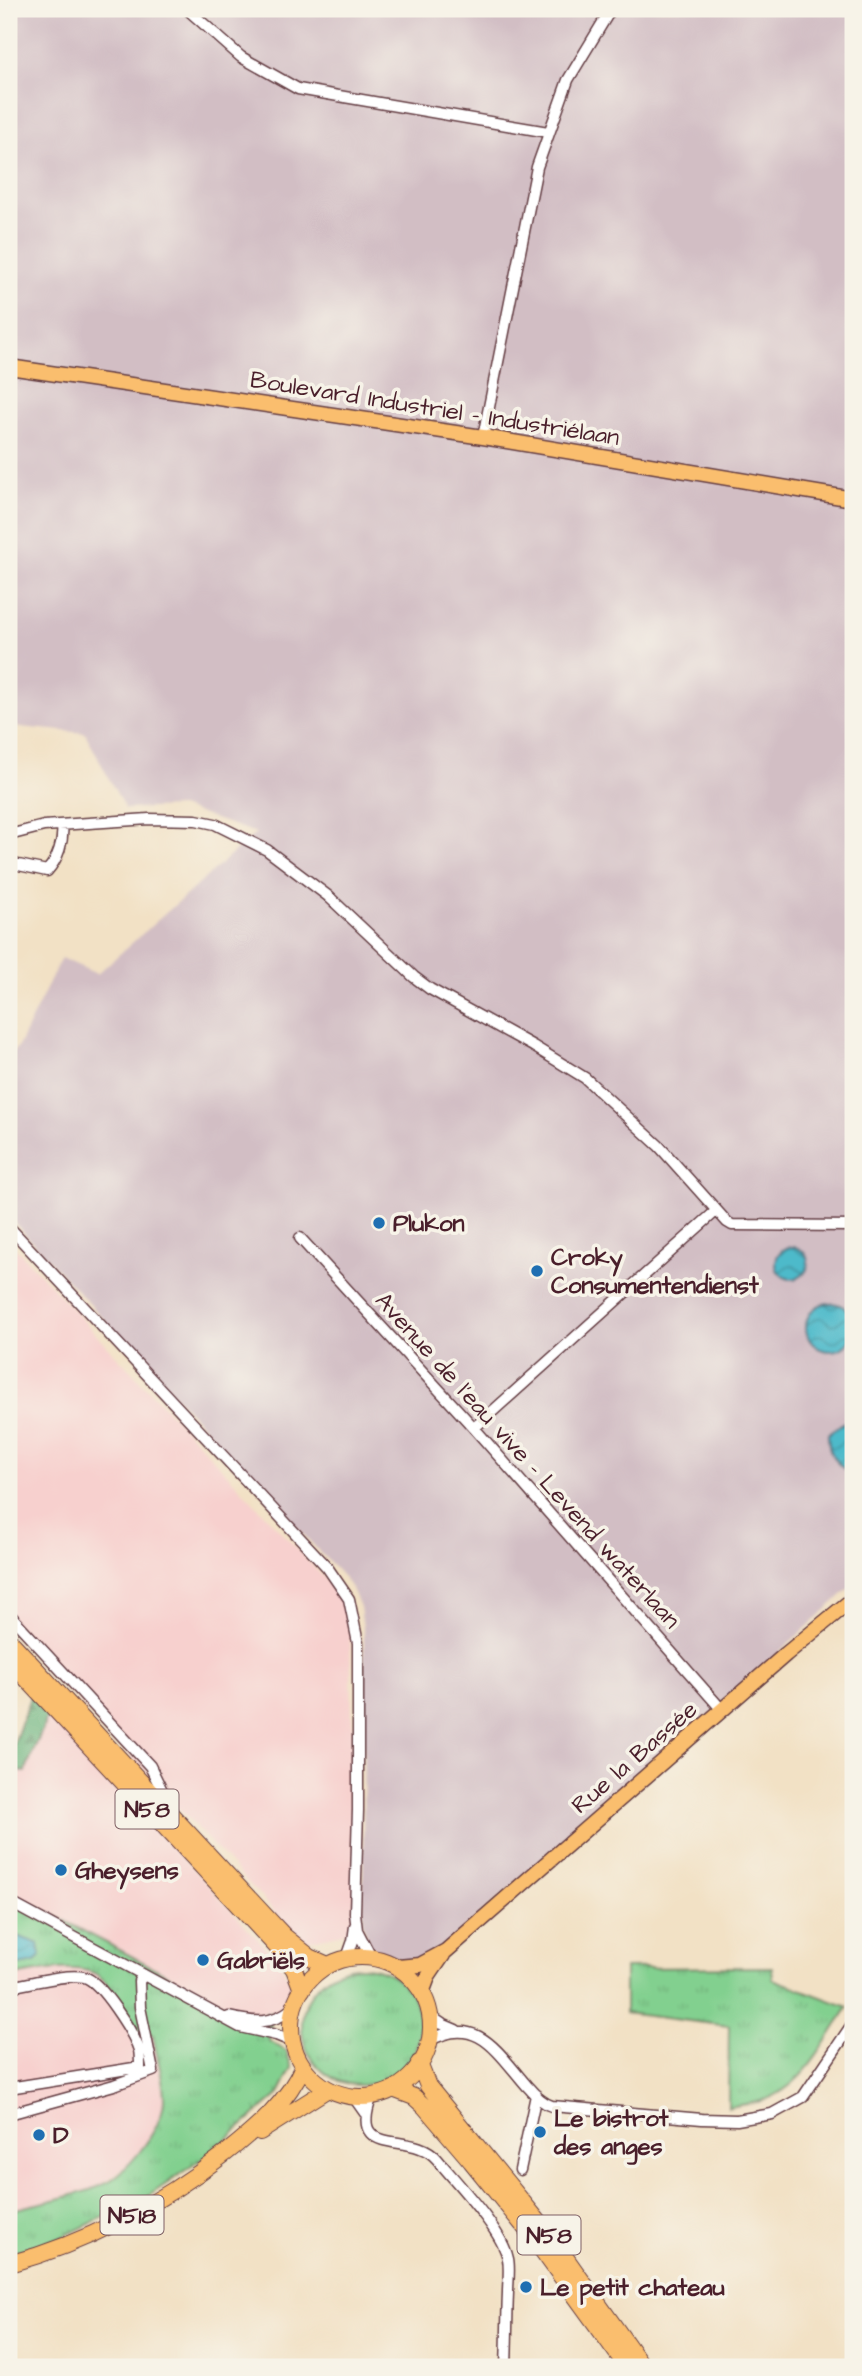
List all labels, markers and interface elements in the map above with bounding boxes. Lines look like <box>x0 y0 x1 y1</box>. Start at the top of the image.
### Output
street label: Boulevard Industriel - Industriélaan <box>248 363 622 455</box>
place label: Plukon <box>393 1207 465 1241</box>
marker: Plukon <box>371 1215 387 1231</box>
place label: Croky Consumentendienst <box>551 1241 759 1303</box>
marker: Croky Consumentendienst <box>529 1263 545 1279</box>
street label: Avenue de l'eau vive - Levend waterlaan <box>367 1285 688 1636</box>
street label: Rue la Bassée <box>564 1693 705 1822</box>
road number: N58 <box>116 1790 178 1828</box>
place label: Gheysens <box>75 1854 179 1890</box>
marker: Gheysens <box>53 1862 69 1878</box>
place label: Gabriëls <box>217 1944 305 1978</box>
marker: Gabriëls <box>195 1952 211 1968</box>
place label: Le bistrot des anges <box>553 2102 669 2165</box>
place label: D <box>53 2119 69 2153</box>
marker: Le bistrot des anges <box>532 2124 548 2140</box>
marker: D <box>31 2127 47 2143</box>
road number: N518 <box>100 2196 164 2234</box>
road number: N58 <box>518 2216 580 2254</box>
place label: Le petit chateau <box>540 2271 725 2305</box>
marker: Le petit chateau <box>518 2279 534 2295</box>

